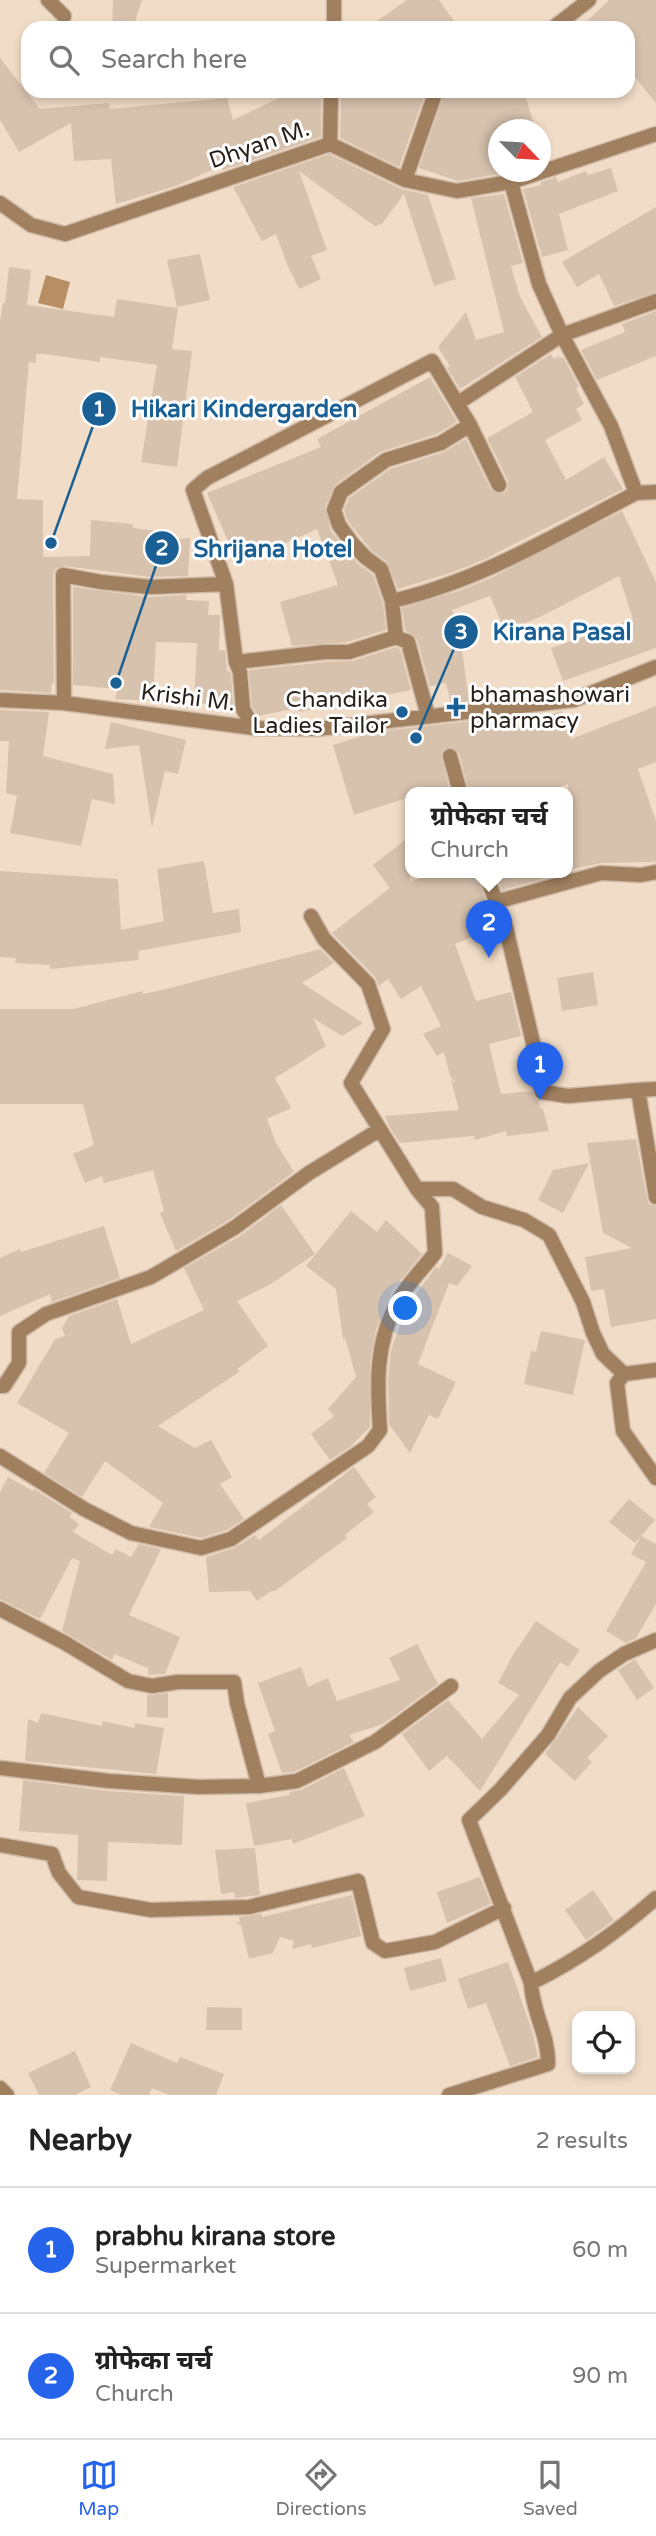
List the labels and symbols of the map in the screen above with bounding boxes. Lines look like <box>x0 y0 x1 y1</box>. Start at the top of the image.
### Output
street label: Dhyan M. <box>206 115 313 175</box>
north arrow <box>488 119 551 182</box>
callout: Hikari Kindergarden <box>81 386 371 431</box>
text: Hikari Kindergarden <box>131 395 357 424</box>
text: 1 <box>92 397 106 422</box>
callout: Shrijana Hotel <box>144 526 366 571</box>
text: Shrijana Hotel <box>193 535 353 564</box>
text: 2 <box>155 536 169 561</box>
callout: Kirana Pasal <box>444 609 646 654</box>
text: Kirana Pasal <box>492 618 632 647</box>
text: 3 <box>454 620 468 645</box>
street label: Krishi M. <box>139 678 237 718</box>
place label: bhamashowari pharmacy <box>470 681 630 735</box>
place label: Chandika Ladies Tailor <box>252 686 388 740</box>
marker: bhamashowari pharmacy <box>448 699 464 715</box>
marker: Chandika Ladies Tailor <box>394 704 410 720</box>
pin: 2 <box>466 900 512 958</box>
pin: 1 <box>517 1042 563 1100</box>
your location <box>388 1291 422 1325</box>

